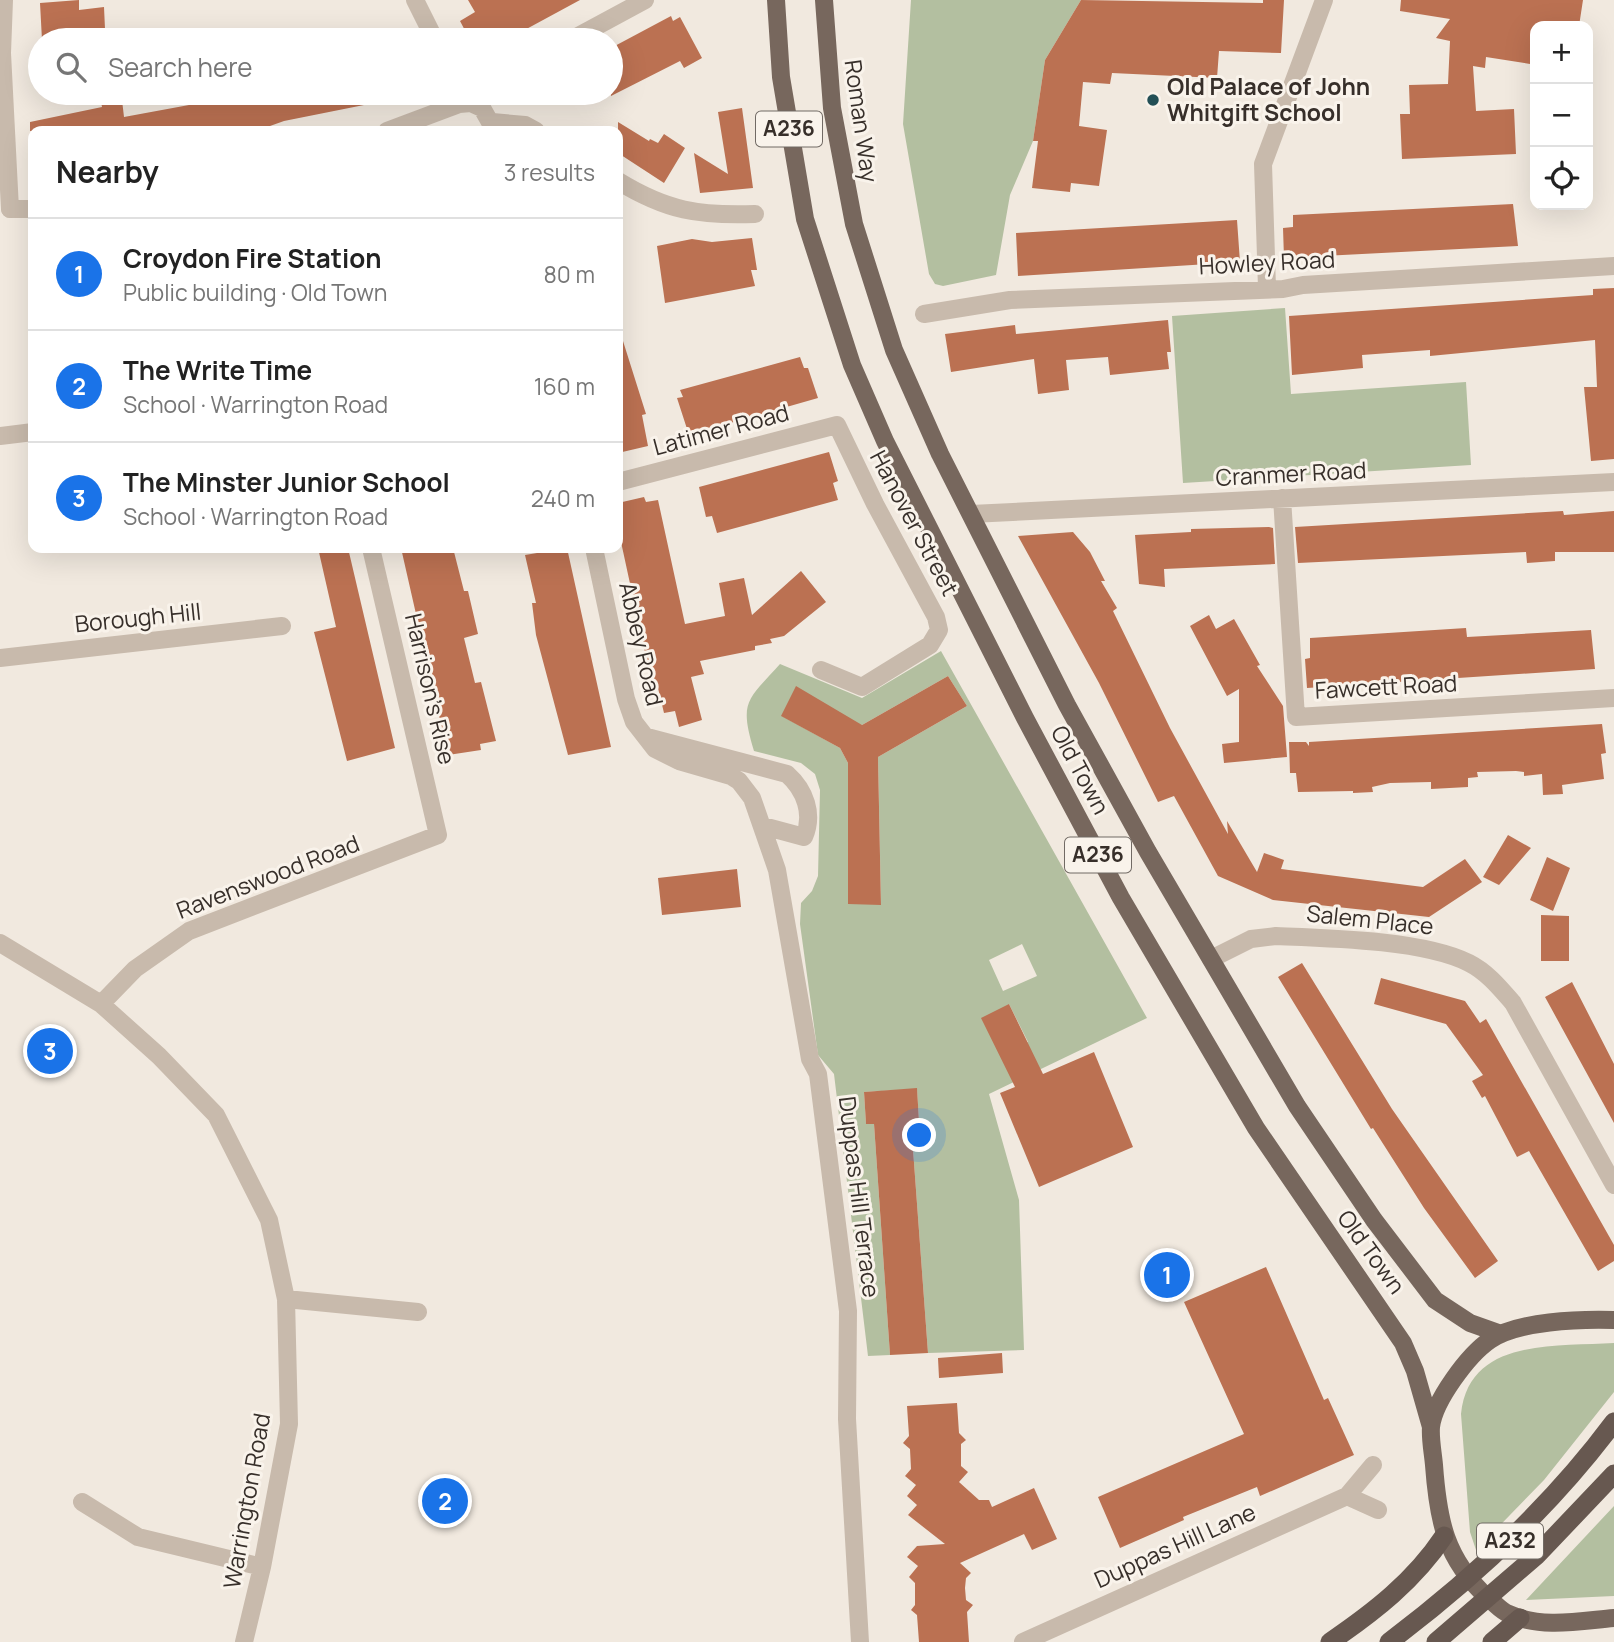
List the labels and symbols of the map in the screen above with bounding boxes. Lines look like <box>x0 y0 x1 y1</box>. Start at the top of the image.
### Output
street label: Roman Way <box>838 58 886 184</box>
place label: Old Palace of John Whitgift School <box>1167 70 1370 128</box>
marker: Old Palace of John Whitgift School <box>1145 92 1161 108</box>
road number: A236 <box>756 111 822 146</box>
street label: Howley Road <box>1198 242 1336 282</box>
street label: Latimer Road <box>649 396 792 463</box>
street label: Hanover Street <box>863 444 967 601</box>
street label: Cranmer Road <box>1215 453 1367 493</box>
street label: Abbey Road <box>612 579 672 709</box>
street label: Borough Hill <box>73 594 203 640</box>
street label: Harrison's Rise <box>398 610 464 768</box>
street label: Fawcett Road <box>1314 666 1458 706</box>
street label: Old Town <box>1044 719 1118 820</box>
street label: Ravenswood Road <box>172 826 364 926</box>
road number: A236 <box>1065 838 1131 872</box>
street label: Salem Place <box>1305 896 1435 942</box>
pin: 3 <box>27 1025 73 1077</box>
street label: Duppas Hill Terrace <box>832 1095 888 1299</box>
your location <box>902 1118 936 1152</box>
street label: Old Town <box>1330 1203 1413 1300</box>
pin: 1 <box>1144 1249 1190 1301</box>
street label: Warrington Road <box>215 1411 277 1591</box>
pin: 2 <box>422 1475 468 1527</box>
street label: Duppas Hill Lane <box>1089 1495 1260 1595</box>
road number: A232 <box>1477 1524 1543 1558</box>

